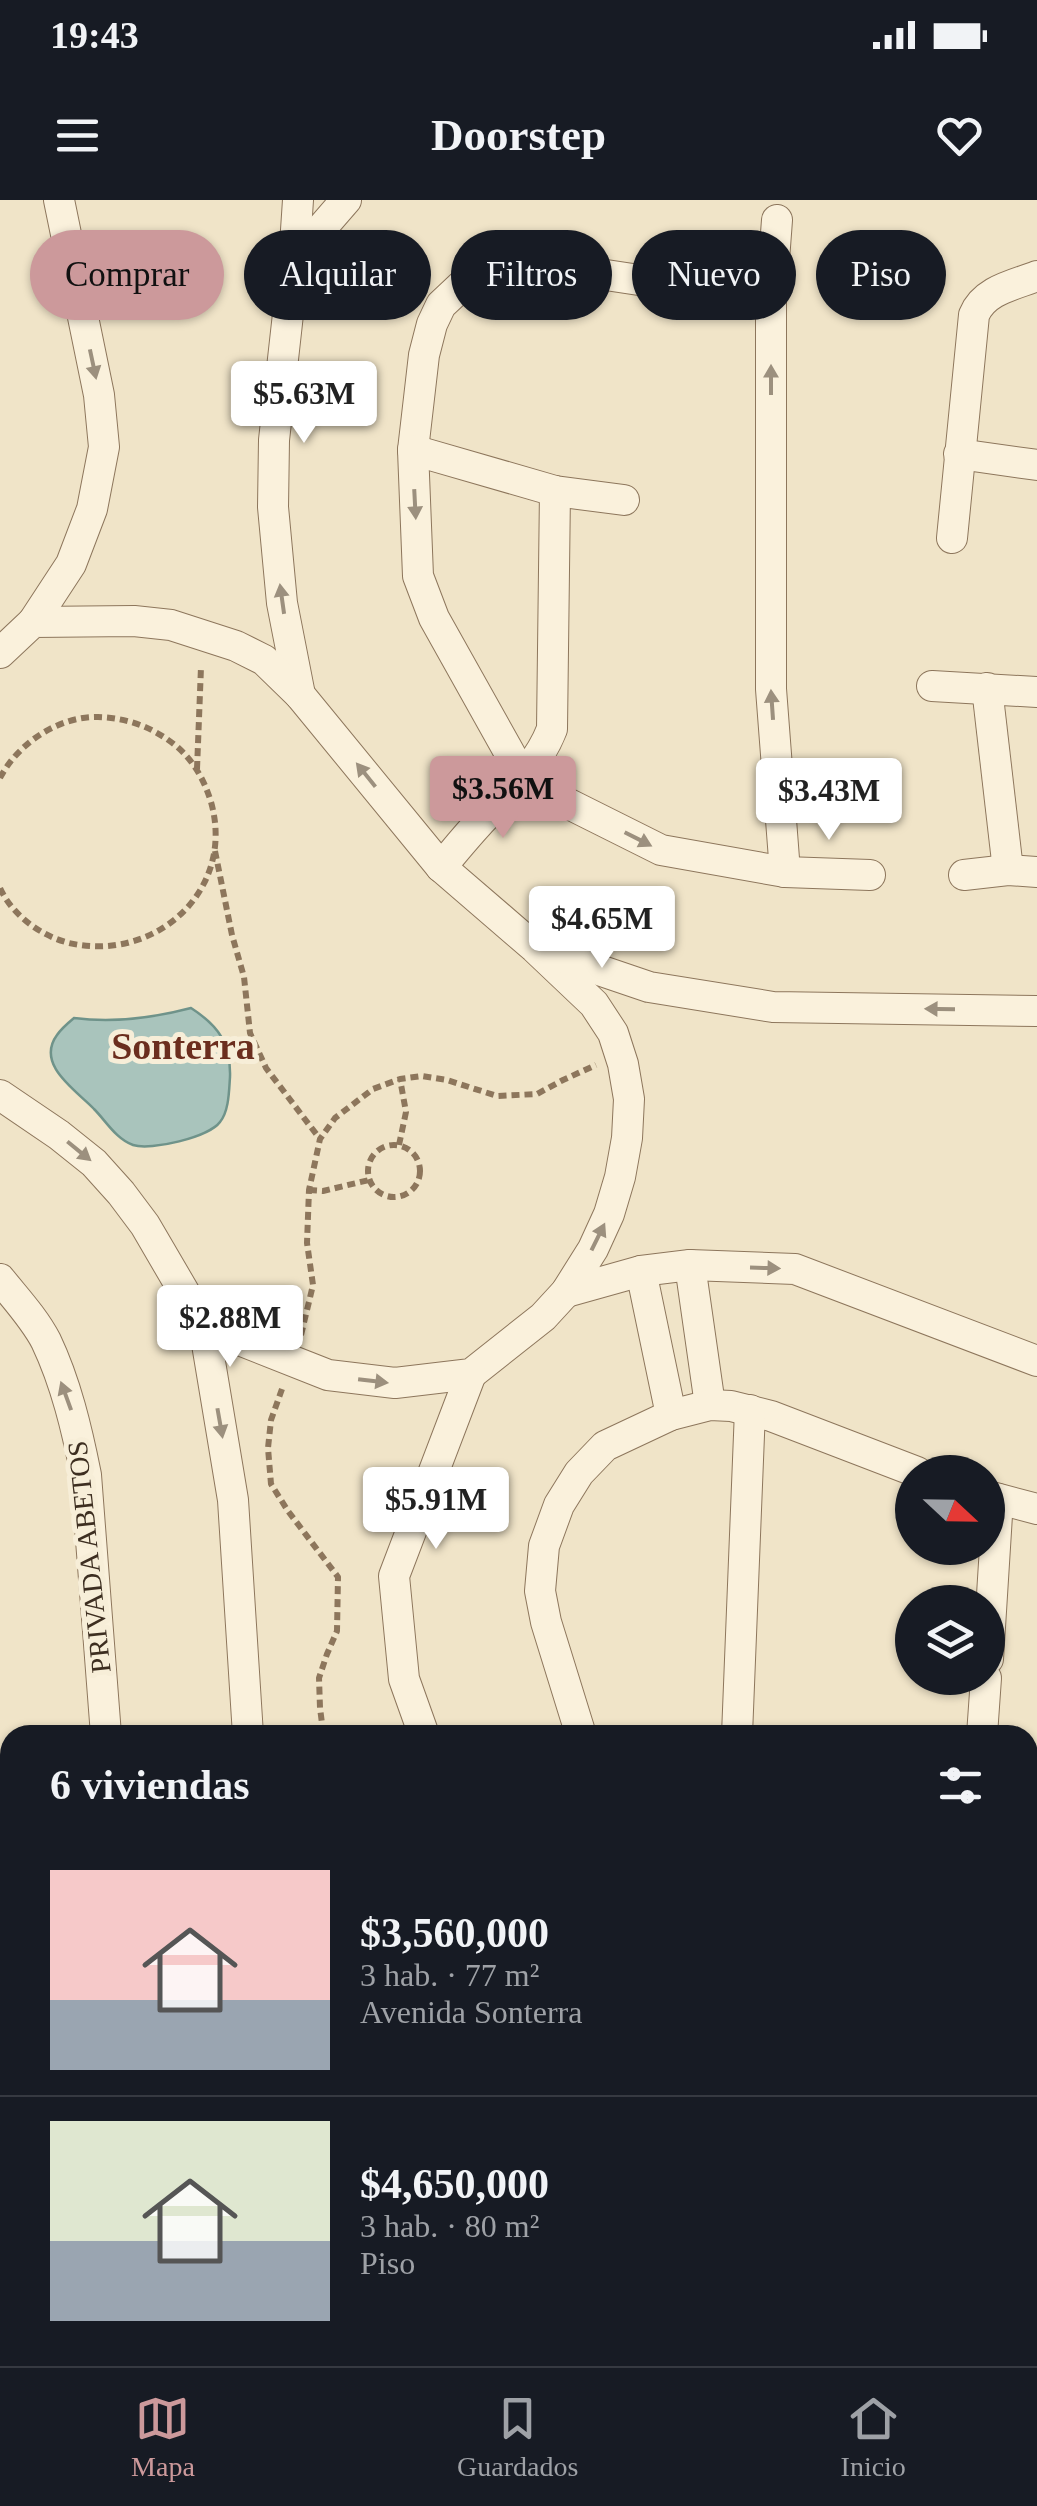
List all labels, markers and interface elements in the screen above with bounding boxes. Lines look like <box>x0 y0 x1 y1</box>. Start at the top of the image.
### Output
text: 19:43 <box>50 14 139 56</box>
icon: menu <box>50 108 105 163</box>
icon: heart <box>932 108 987 163</box>
text: Doorstep <box>431 110 606 160</box>
chip: Comprar <box>30 230 224 320</box>
chip: Alquilar <box>244 230 431 320</box>
chip: Filtros <box>451 230 612 320</box>
chip: Nuevo <box>632 230 796 320</box>
chip: Piso <box>816 230 946 320</box>
one-way arrow <box>85 349 101 380</box>
pin: $5.63M <box>223 361 385 446</box>
one-way arrow <box>763 363 779 395</box>
text: $5.63M <box>253 375 355 411</box>
one-way arrow <box>407 488 423 520</box>
one-way arrow <box>274 583 290 614</box>
one-way arrow <box>764 688 780 720</box>
pin: $3.56M <box>422 756 584 841</box>
pin: $3.43M <box>748 758 910 843</box>
one-way arrow <box>356 763 377 788</box>
text: $3.56M <box>452 770 554 806</box>
text: $3.43M <box>778 772 880 808</box>
one-way arrow <box>624 830 653 847</box>
pin: $4.65M <box>521 886 683 971</box>
text: $4.65M <box>551 900 653 936</box>
one-way arrow <box>923 1001 955 1017</box>
district label: Sonterra <box>111 1025 255 1067</box>
one-way arrow <box>67 1140 92 1161</box>
one-way arrow <box>589 1223 606 1252</box>
one-way arrow <box>750 1260 782 1276</box>
pin: $2.88M <box>149 1285 311 1370</box>
text: $2.88M <box>179 1299 281 1335</box>
one-way arrow <box>357 1373 389 1389</box>
one-way arrow <box>58 1380 73 1410</box>
one-way arrow <box>213 1407 228 1439</box>
street label: PRIVADA ABETOS <box>61 1439 117 1675</box>
north arrow <box>895 1455 1005 1565</box>
map controls <box>895 1455 1005 1695</box>
pin: $5.91M <box>355 1467 517 1552</box>
text: $5.91M <box>385 1481 487 1517</box>
button: layers <box>895 1585 1005 1695</box>
icon: filters <box>933 1758 988 1813</box>
text: 6 viviendas <box>50 1762 250 1808</box>
icon: home <box>130 1910 250 2030</box>
text: $3,560,000 <box>360 1910 549 1956</box>
text: 3 hab. · 77 m² <box>360 1957 539 1993</box>
text: Avenida Sonterra <box>360 1994 582 2030</box>
icon: home <box>130 2161 250 2281</box>
text: $4,650,000 <box>360 2161 549 2207</box>
text: 3 hab. · 80 m² <box>360 2208 539 2244</box>
text: Piso <box>360 2245 415 2281</box>
tab: Mapa <box>131 2391 195 2483</box>
tab: Guardados <box>457 2391 578 2483</box>
tab: Inicio <box>841 2391 906 2483</box>

